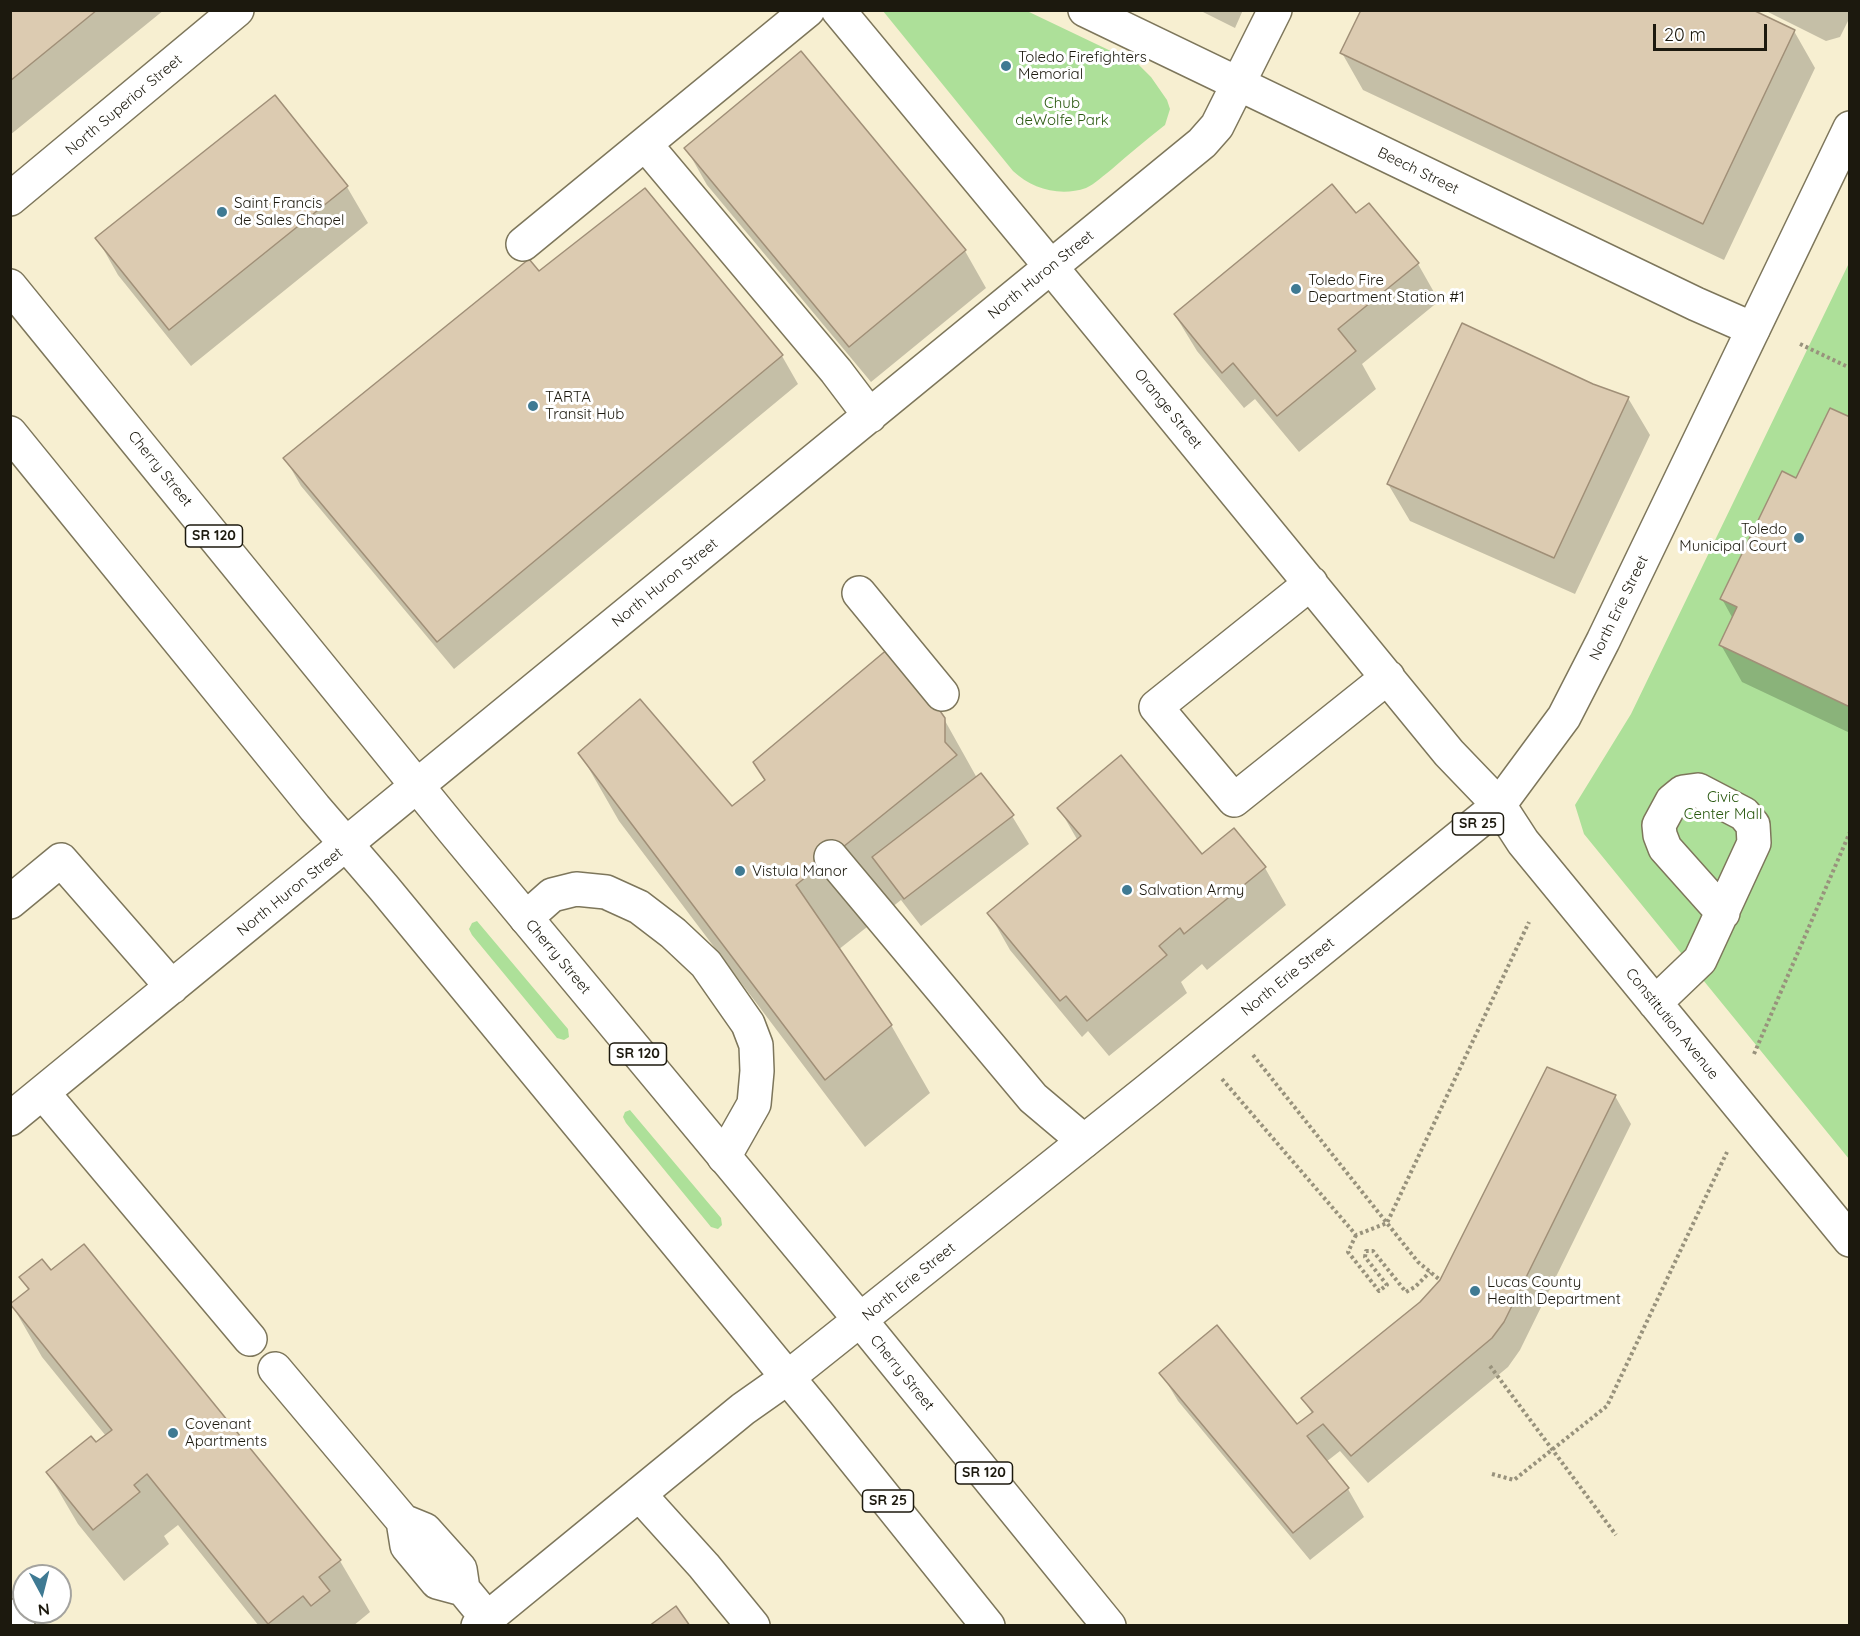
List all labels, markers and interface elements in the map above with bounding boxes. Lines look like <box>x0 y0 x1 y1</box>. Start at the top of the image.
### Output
scale bar <box>1656 12 1770 50</box>
text: 20 m <box>1664 23 1706 46</box>
place label: Toledo Firefighters Memorial <box>1018 48 1147 83</box>
street label: North Superior Street <box>62 51 186 159</box>
marker: Toledo Firefighters Memorial <box>999 59 1013 73</box>
park label: Chub deWolfe Park <box>1015 94 1109 129</box>
street label: Beech Street <box>1374 144 1462 198</box>
place label: Saint Francis de Sales Chapel <box>234 194 345 229</box>
marker: Saint Francis de Sales Chapel <box>215 205 229 219</box>
street label: North Huron Street <box>984 227 1098 323</box>
place label: Toledo Fire Department Station #1 <box>1308 271 1465 306</box>
marker: Toledo Fire Department Station #1 <box>1289 282 1303 296</box>
street label: Orange Street <box>1130 365 1206 453</box>
place label: TARTA Transit Hub <box>545 388 624 423</box>
marker: TARTA Transit Hub <box>526 399 540 413</box>
street label: Cherry Street <box>124 428 196 510</box>
place label: Toledo Municipal Court <box>1679 520 1787 555</box>
road number: SR 120 <box>186 525 242 547</box>
marker: Toledo Municipal Court <box>1792 531 1806 545</box>
street label: North Huron Street <box>608 535 722 631</box>
street label: North Erie Street <box>1586 553 1652 663</box>
park label: Civic Center Mall <box>1684 788 1762 823</box>
road number: SR 25 <box>1452 813 1504 835</box>
street label: North Huron Street <box>233 844 347 940</box>
place label: Vistula Manor <box>752 862 847 880</box>
marker: Vistula Manor <box>733 864 747 878</box>
place label: Salvation Army <box>1139 881 1244 899</box>
marker: Salvation Army <box>1120 883 1134 897</box>
street label: Cherry Street <box>522 916 594 998</box>
street label: North Erie Street <box>1238 934 1338 1020</box>
street label: Constitution Avenue <box>1622 965 1722 1083</box>
road number: SR 120 <box>610 1043 666 1065</box>
street label: North Erie Street <box>859 1239 959 1325</box>
place label: Lucas County Health Department <box>1487 1273 1621 1308</box>
marker: Lucas County Health Department <box>1468 1284 1482 1298</box>
street label: Cherry Street <box>866 1332 938 1414</box>
place label: Covenant Apartments <box>185 1415 267 1450</box>
marker: Covenant Apartments <box>166 1426 180 1440</box>
road number: SR 120 <box>956 1462 1012 1484</box>
road number: SR 25 <box>862 1490 914 1512</box>
north arrow <box>12 1564 72 1624</box>
text: N <box>37 1599 51 1621</box>

